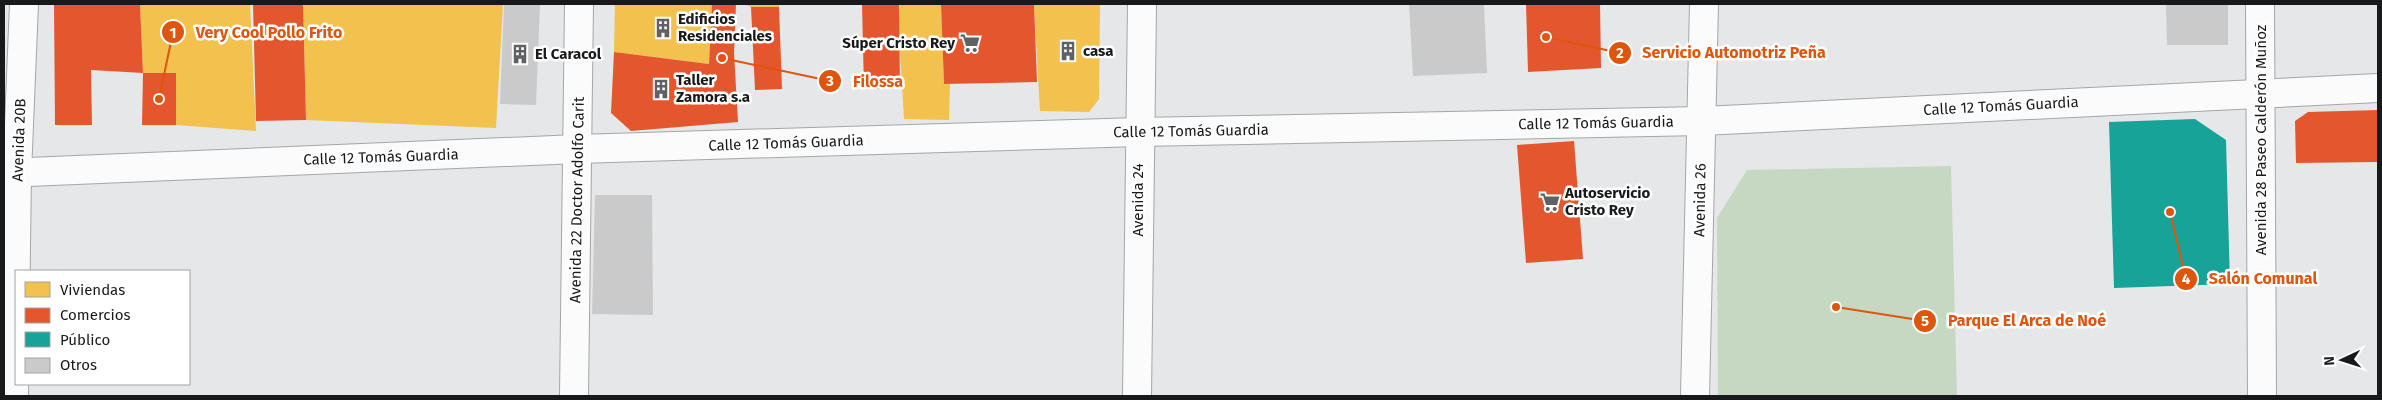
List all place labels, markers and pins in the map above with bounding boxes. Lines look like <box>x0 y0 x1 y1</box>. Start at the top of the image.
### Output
place label: Edificios Residenciales <box>678 10 772 45</box>
callout: Very Cool Pollo Frito <box>160 17 352 48</box>
building icon: Edificios Residenciales <box>652 17 674 39</box>
supermarket icon: Súper Cristo Rey <box>959 32 981 54</box>
place label: Súper Cristo Rey <box>842 34 955 52</box>
callout: Servicio Automotriz Peña <box>1607 37 1836 68</box>
building icon: casa <box>1057 40 1079 62</box>
place label: casa <box>1083 42 1113 60</box>
building icon: El Caracol <box>509 43 531 65</box>
place label: El Caracol <box>535 45 602 63</box>
callout: Filossa <box>818 65 913 96</box>
place label: Taller Zamora s.a <box>676 71 750 106</box>
building icon: Taller Zamora s.a <box>650 78 672 100</box>
place label: Autoservicio Cristo Rey <box>1564 184 1651 219</box>
supermarket icon: Autoservicio Cristo Rey <box>1539 191 1561 213</box>
callout: Salón Comunal <box>2174 263 2327 294</box>
callout: Parque El Arca de Noé <box>1913 305 2116 336</box>

